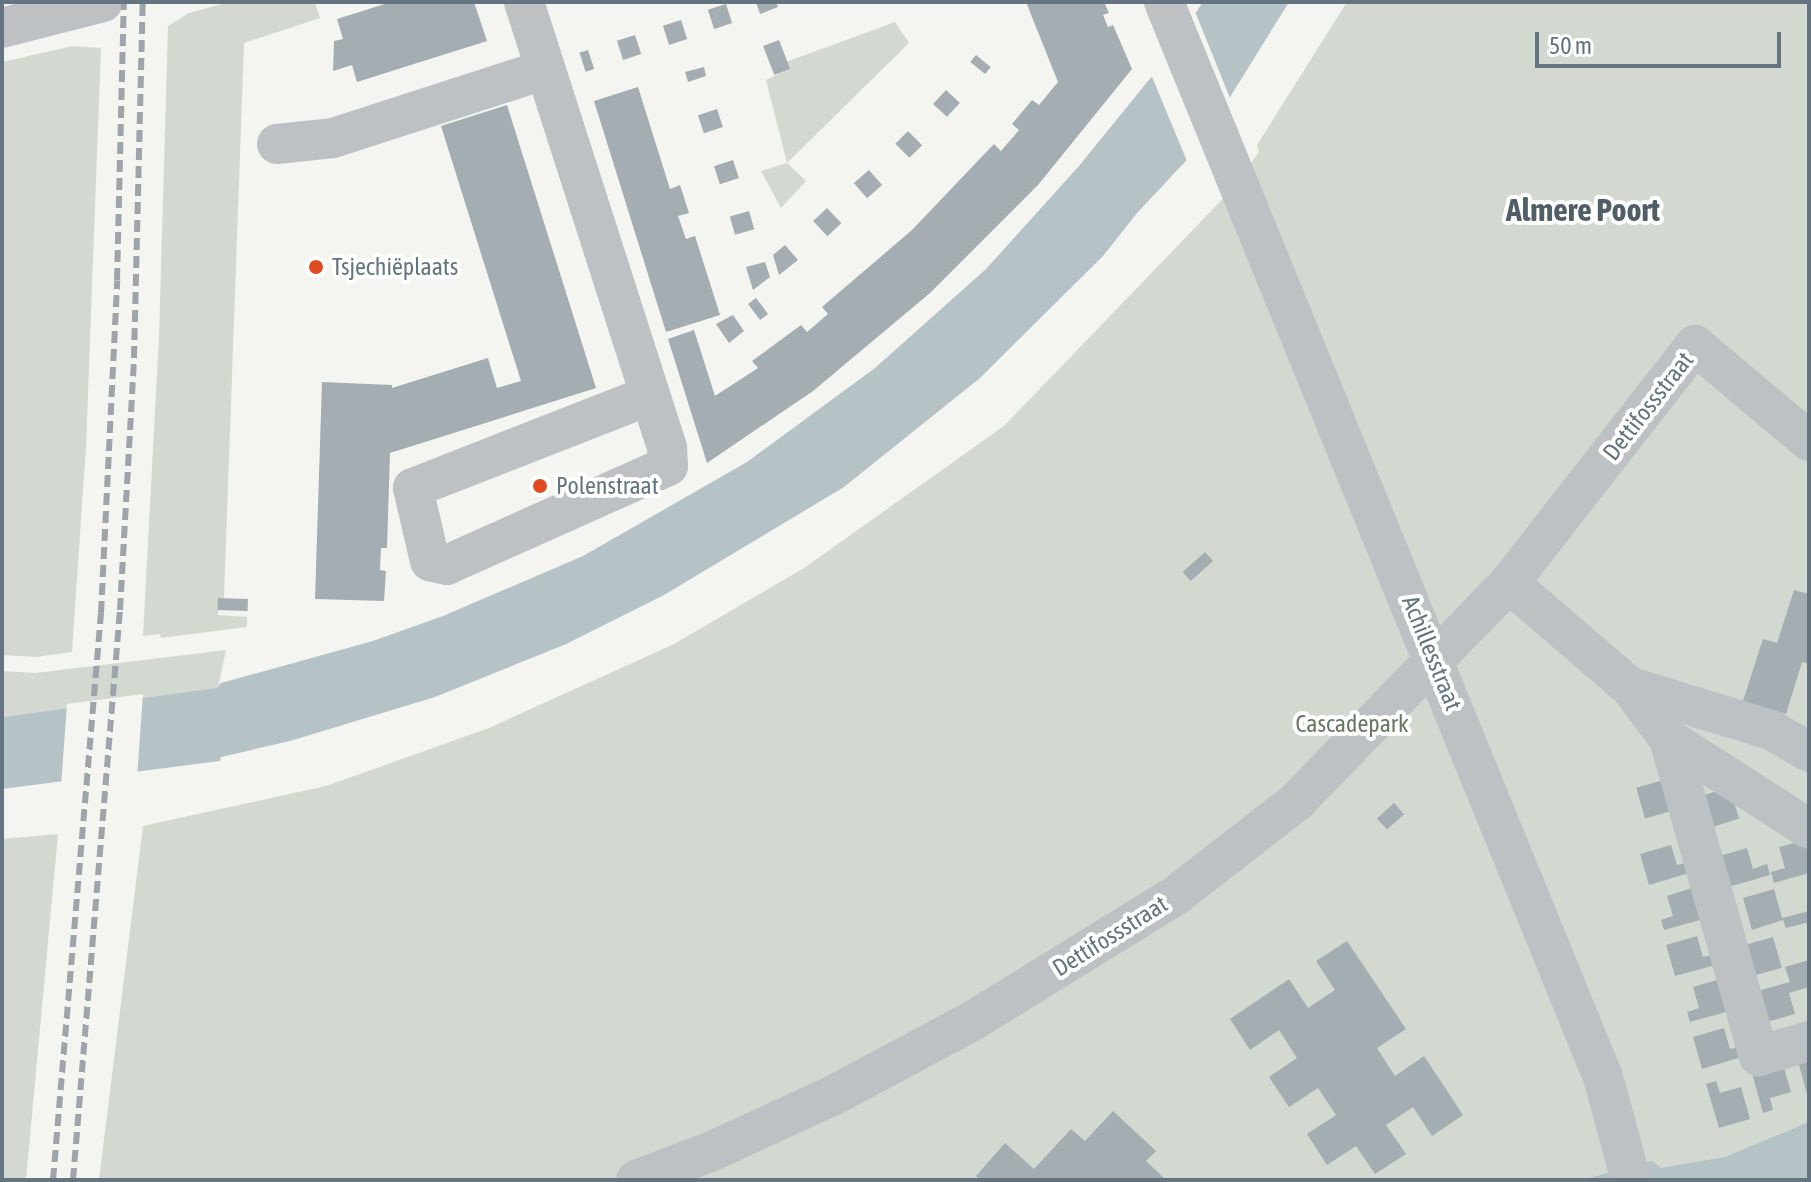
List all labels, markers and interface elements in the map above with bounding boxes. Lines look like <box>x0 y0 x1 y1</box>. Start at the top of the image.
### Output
scale bar <box>1539 16 1785 66</box>
text: 50 m <box>1549 32 1592 59</box>
district label: Almere Poort <box>1506 191 1660 229</box>
place label: Tsjechiëplaats <box>332 253 458 281</box>
marker: Tsjechiëplaats <box>307 258 325 276</box>
street label: Dettifossstraat <box>1597 346 1699 466</box>
place label: Polenstraat <box>556 472 659 500</box>
marker: Polenstraat <box>531 477 549 495</box>
street label: Achillesstraat <box>1396 592 1468 714</box>
park label: Cascadepark <box>1296 710 1408 738</box>
street label: Dettifossstraat <box>1047 889 1173 983</box>

